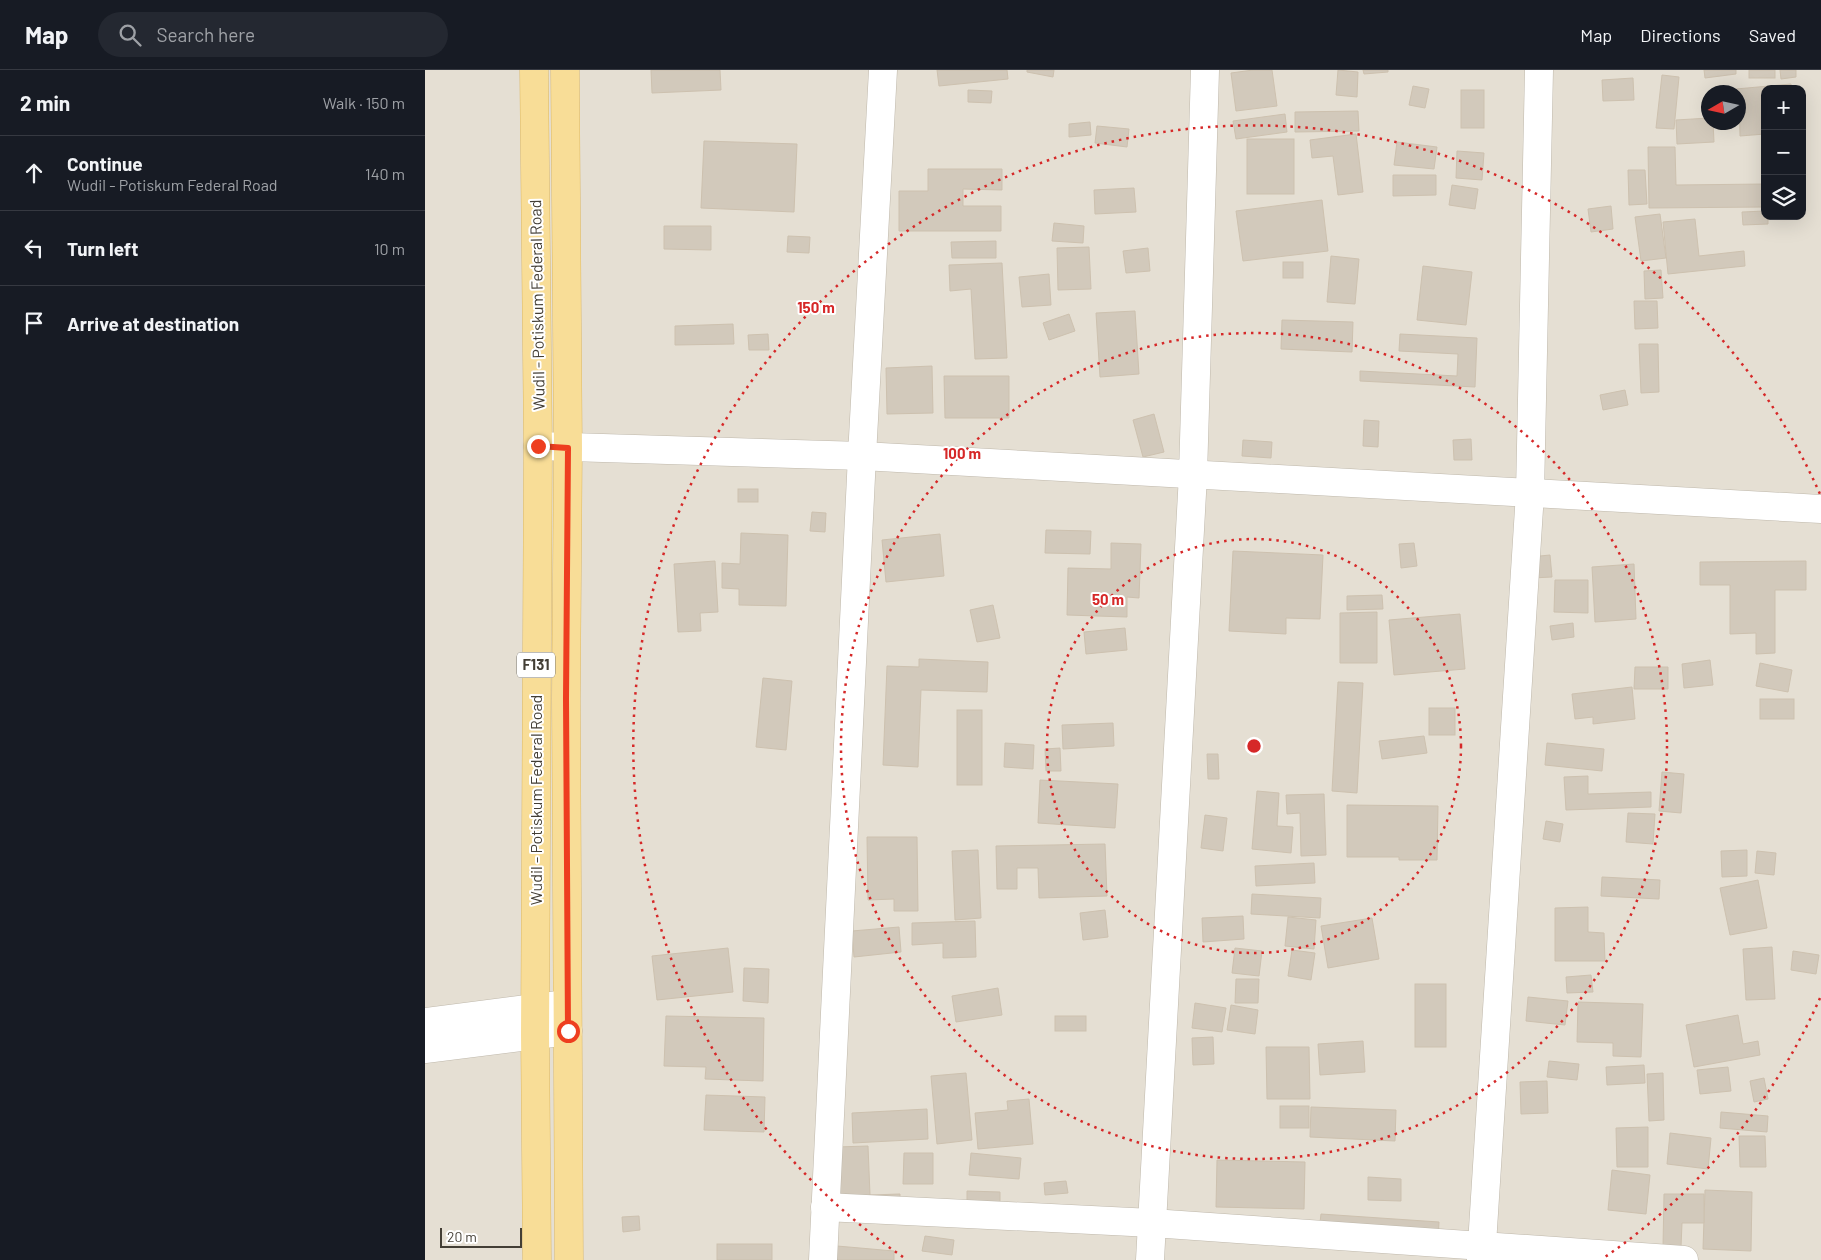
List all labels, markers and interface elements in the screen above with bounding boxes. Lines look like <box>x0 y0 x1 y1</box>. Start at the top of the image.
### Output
search box <box>98 12 448 57</box>
text: Map <box>25 20 68 49</box>
icon: search <box>116 21 144 49</box>
text: Search here <box>156 23 255 46</box>
text: Map <box>1580 24 1612 46</box>
text: Directions <box>1640 24 1721 46</box>
text: Saved <box>1749 24 1796 46</box>
north arrow <box>1701 85 1746 130</box>
map controls <box>1761 85 1806 220</box>
button: + <box>1761 85 1806 130</box>
text: 2 min <box>20 90 70 115</box>
text: Walk · 150 m <box>323 93 405 112</box>
button: − <box>1761 130 1806 175</box>
text: Continue <box>67 152 143 175</box>
icon: ahead <box>20 159 48 187</box>
text: 140 m <box>365 164 405 183</box>
text: Wudil - Potiskum Federal Road <box>67 175 278 194</box>
button: layers <box>1761 175 1806 220</box>
street label: Wudil - Potiskum Federal Road <box>525 200 548 410</box>
icon: left <box>20 234 48 262</box>
text: Turn left <box>67 237 138 260</box>
text: 10 m <box>374 239 405 258</box>
text: 150 m <box>797 298 835 316</box>
icon: arrive <box>20 309 48 337</box>
text: Arrive at destination <box>67 312 239 335</box>
route end <box>527 435 550 458</box>
text: 100 m <box>943 444 981 462</box>
text: 50 m <box>1092 590 1124 608</box>
road number: F131 <box>517 652 555 678</box>
street label: Wudil - Potiskum Federal Road <box>526 695 545 905</box>
centre of rings <box>1245 737 1263 755</box>
route start <box>557 1020 580 1043</box>
scale bar <box>440 1225 523 1248</box>
text: 20 m <box>447 1228 477 1245</box>

